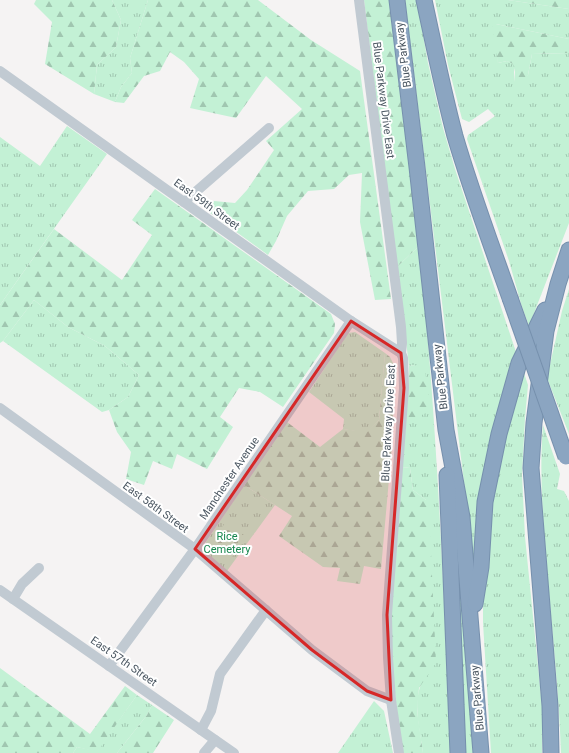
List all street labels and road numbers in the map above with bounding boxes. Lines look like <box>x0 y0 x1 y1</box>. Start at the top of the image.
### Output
street label: Blue Parkway <box>393 21 414 88</box>
street label: Blue Parkway Drive East <box>370 41 397 160</box>
street label: East 59th Street <box>171 176 242 233</box>
street label: Blue Parkway <box>431 343 450 410</box>
street label: Blue Parkway Drive East <box>379 364 398 482</box>
street label: Manchester Avenue <box>197 434 262 522</box>
street label: East 58th Street <box>120 479 191 536</box>
street label: East 57th Street <box>88 634 160 689</box>
street label: Blue Parkway <box>468 664 487 731</box>

